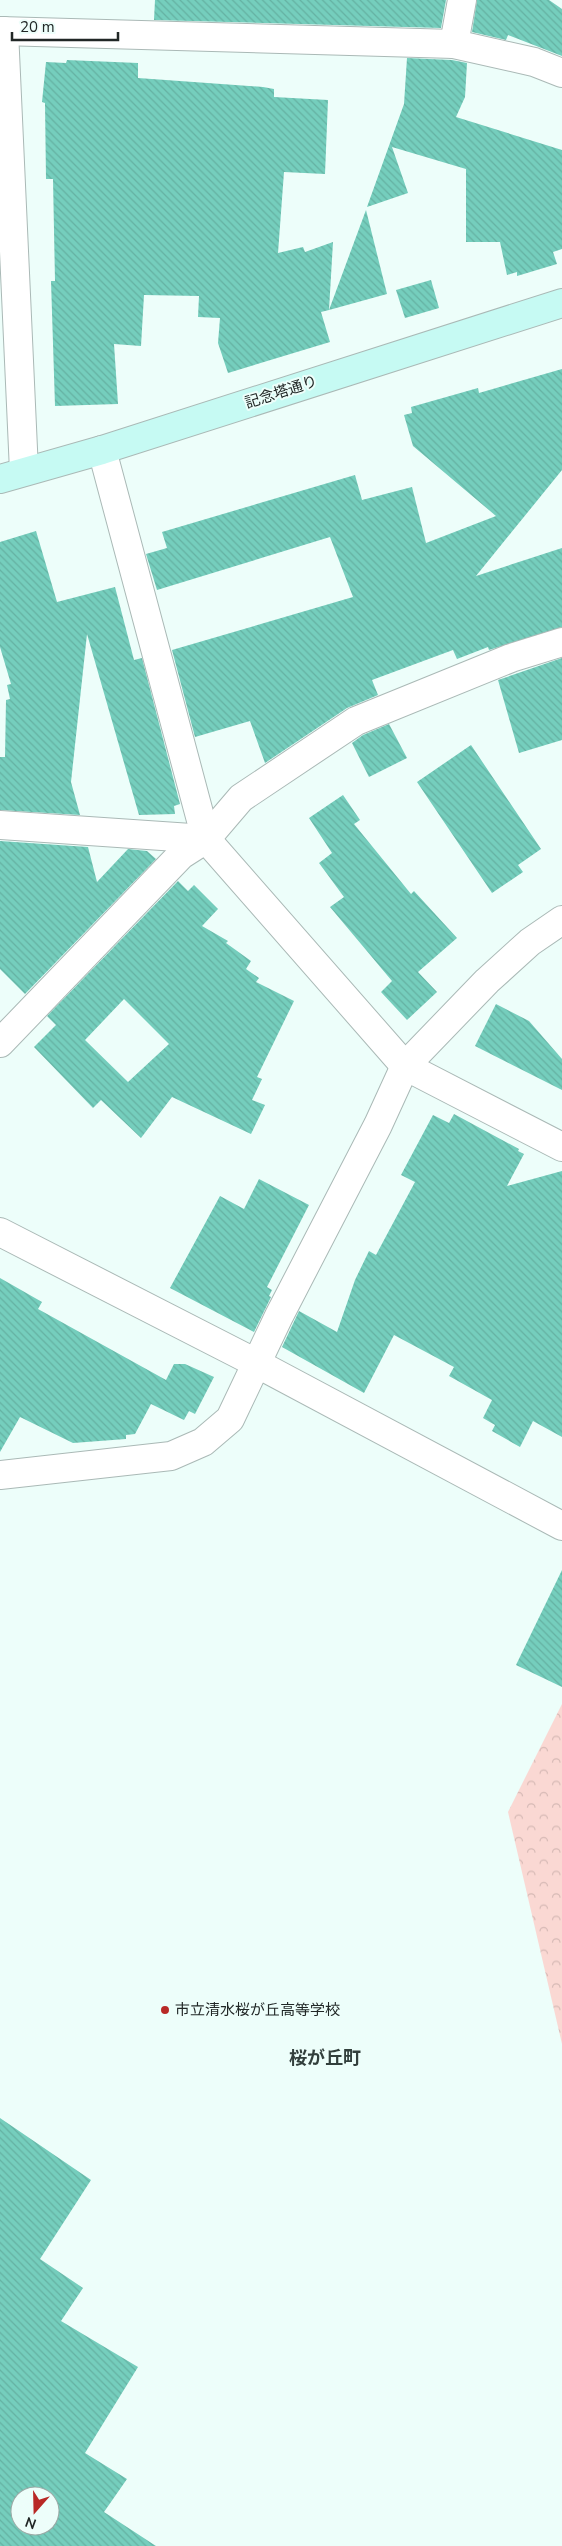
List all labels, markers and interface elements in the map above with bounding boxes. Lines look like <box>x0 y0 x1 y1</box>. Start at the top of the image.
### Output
scale bar <box>12 10 119 42</box>
text: 20 m <box>20 17 55 37</box>
street label: 記念塔通り <box>242 371 320 413</box>
place label: 市立清水桜が丘高等学校 <box>175 2000 340 2020</box>
marker: 市立清水桜が丘高等学校 <box>159 2004 171 2016</box>
district label: 桜が丘町 <box>289 2046 361 2070</box>
north arrow <box>10 2486 60 2536</box>
text: N <box>23 2512 39 2533</box>

